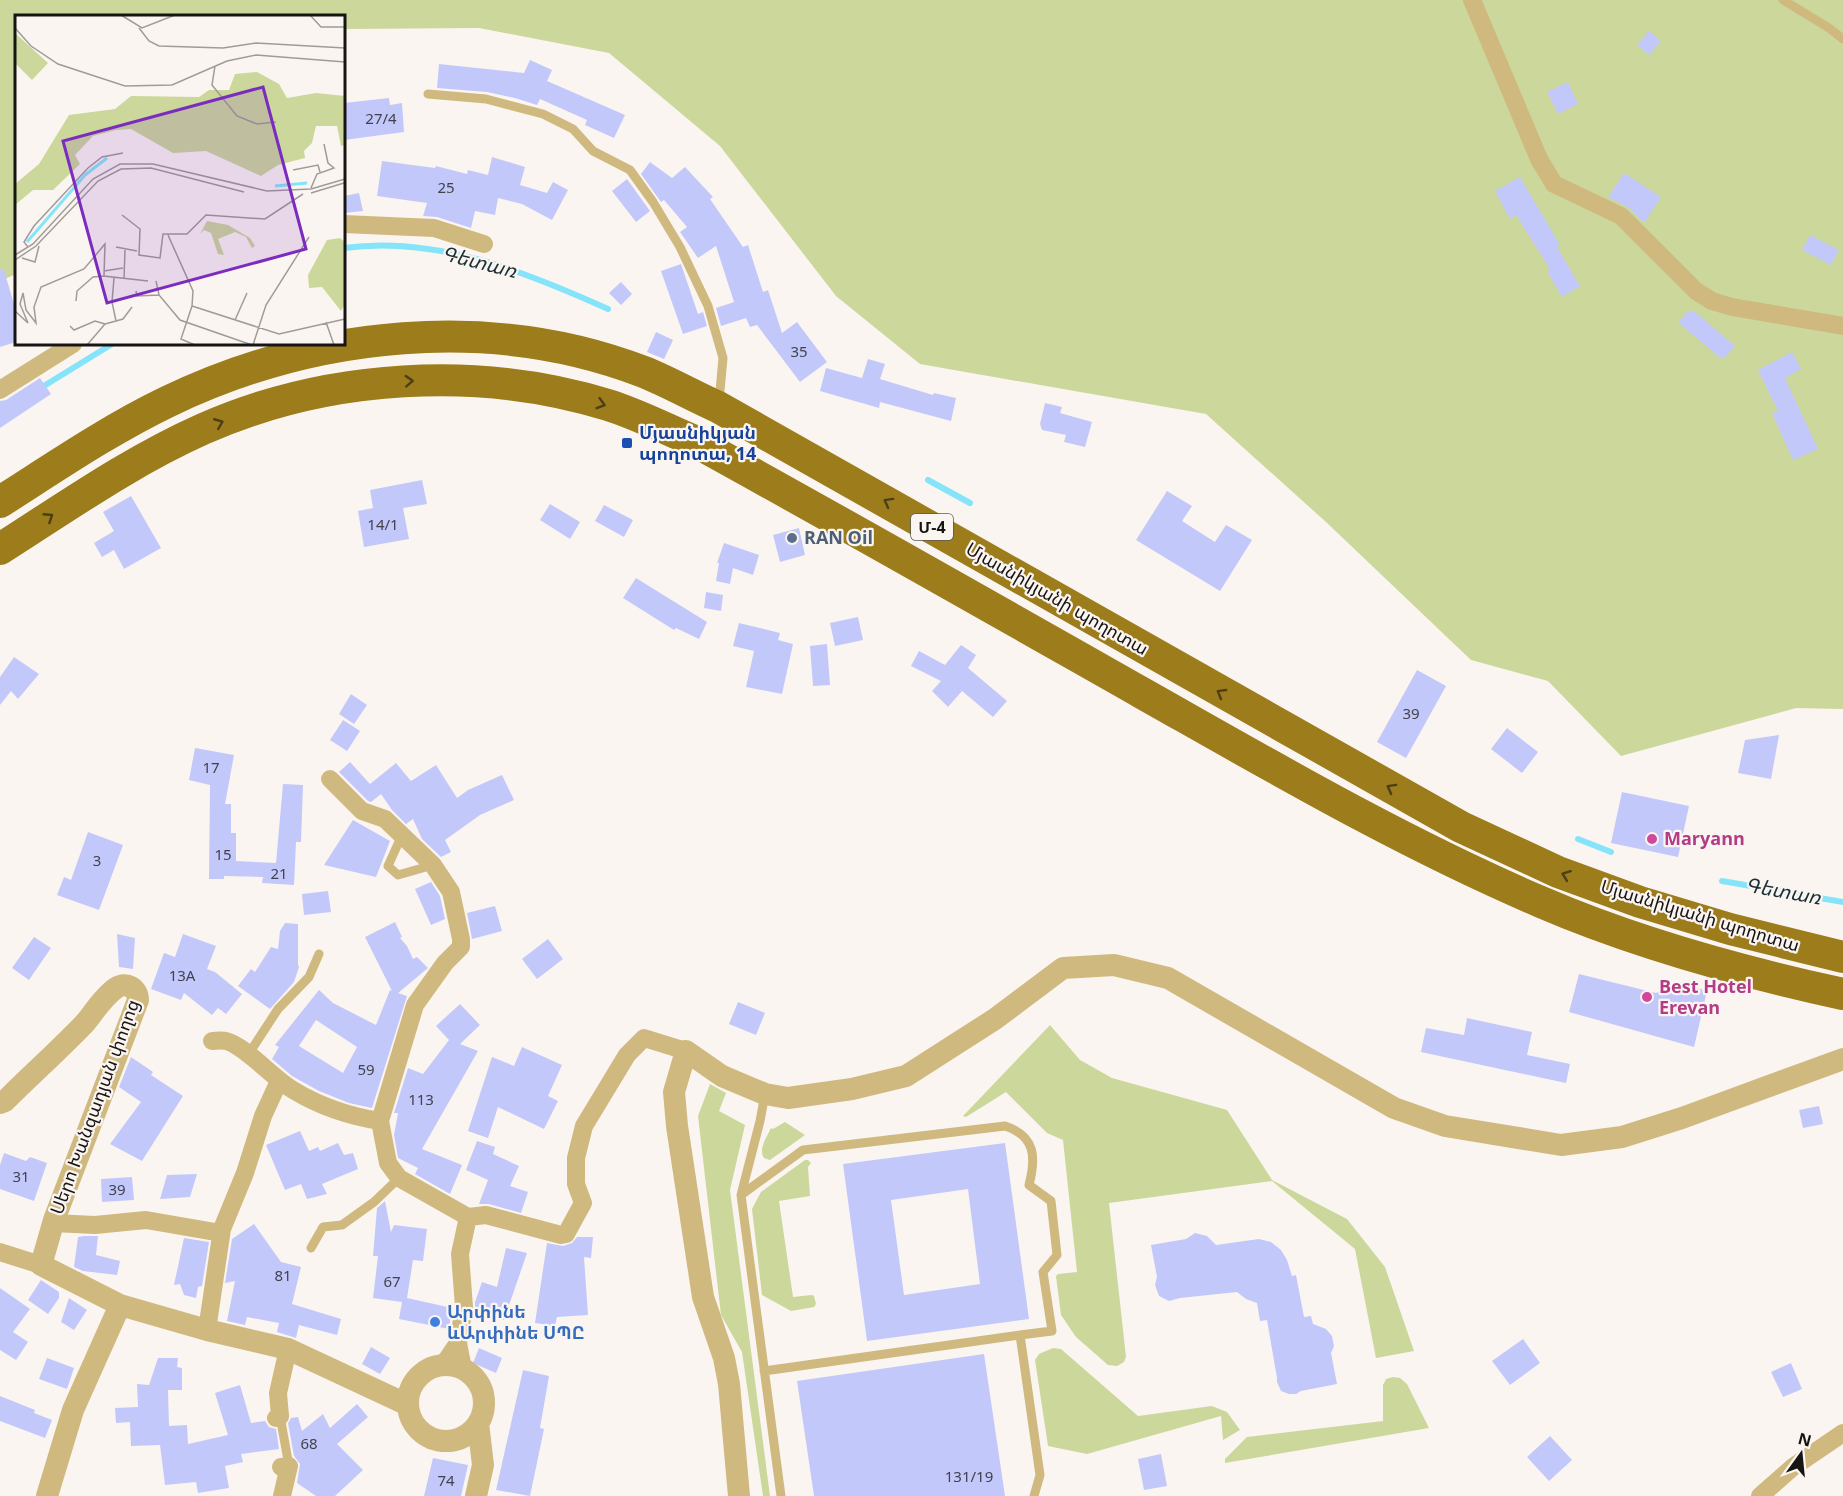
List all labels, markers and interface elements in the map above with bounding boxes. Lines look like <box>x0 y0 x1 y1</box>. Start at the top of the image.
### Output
inset map <box>15 15 345 345</box>
house number: 27/4 <box>365 108 397 128</box>
house number: 25 <box>437 177 455 197</box>
water label: Գետառ <box>439 239 520 284</box>
house number: 35 <box>790 341 808 361</box>
one-way arrow <box>404 375 413 388</box>
one-way arrow <box>595 397 606 409</box>
one-way arrow <box>213 418 224 430</box>
place label: Մյասնիկյան պողոտա, 14 <box>639 420 756 465</box>
marker: Մյասնիկյան պողոտա, 14 <box>620 436 634 450</box>
one-way arrow <box>884 498 894 509</box>
one-way arrow <box>43 513 53 525</box>
house number: 14/1 <box>367 514 399 534</box>
road number: Մ-4 <box>911 514 953 540</box>
place label: RAN Oil <box>804 525 873 549</box>
marker: RAN Oil <box>785 531 799 545</box>
street label: Մյասնիկյանի պողոտա <box>962 536 1153 660</box>
one-way arrow <box>1217 689 1227 700</box>
house number: 39 <box>1402 703 1420 723</box>
house number: 17 <box>202 757 220 777</box>
one-way arrow <box>1387 784 1398 795</box>
place label: Maryann <box>1664 826 1745 850</box>
marker: Maryann <box>1645 832 1659 846</box>
house number: 15 <box>214 844 232 864</box>
house number: 3 <box>93 850 101 870</box>
house number: 21 <box>270 863 288 883</box>
one-way arrow <box>1561 869 1572 882</box>
water label: Գետառ <box>1743 871 1824 911</box>
street label: Մյասնիկյանի պողոտա <box>1598 873 1803 957</box>
house number: 13A <box>169 965 196 985</box>
place label: Best Hotel Erevan <box>1659 974 1752 1019</box>
marker: Best Hotel Erevan <box>1640 990 1654 1004</box>
street label: Սերո Խանզադյան փողոց <box>44 996 144 1217</box>
house number: 59 <box>357 1059 375 1079</box>
house number: 113 <box>408 1089 434 1109</box>
house number: 31 <box>12 1166 30 1186</box>
house number: 39 <box>108 1179 126 1199</box>
house number: 81 <box>274 1265 292 1285</box>
house number: 67 <box>383 1271 401 1291</box>
place label: Արփինե ևԱրփինե ՍՊԸ <box>447 1299 585 1344</box>
marker: Արփինե ևԱրփինե ՍՊԸ <box>428 1315 442 1329</box>
north arrow <box>1771 1424 1831 1484</box>
text: N <box>1796 1427 1814 1452</box>
house number: 68 <box>300 1433 318 1453</box>
house number: 131/19 <box>945 1466 993 1486</box>
house number: 74 <box>437 1470 455 1490</box>

